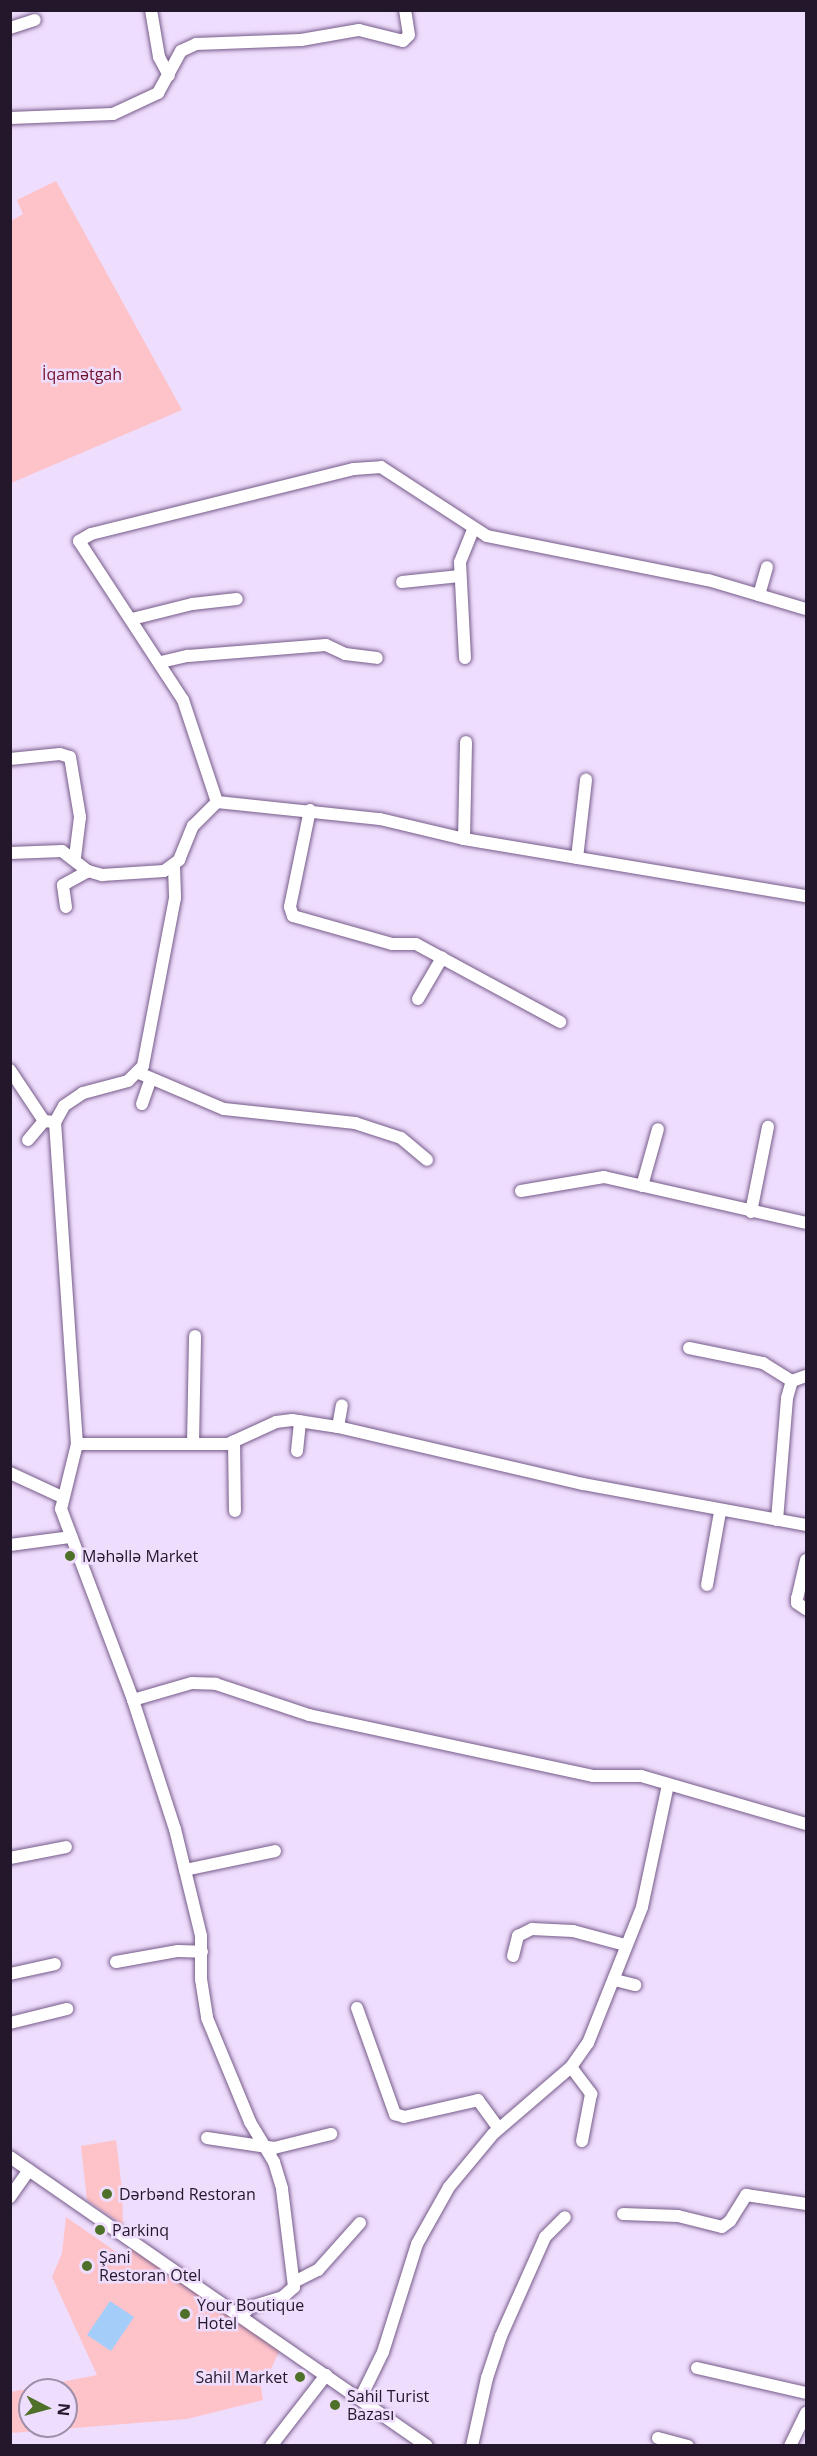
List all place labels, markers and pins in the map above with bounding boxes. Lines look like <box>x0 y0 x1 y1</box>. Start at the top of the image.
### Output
place label: Məhəllə Market <box>82 1546 198 1566</box>
marker: Məhəllə Market <box>63 1549 77 1563</box>
place label: Dərbənd Restoran <box>119 2184 256 2204</box>
marker: Dərbənd Restoran <box>100 2187 114 2201</box>
place label: Parkinq <box>112 2220 169 2240</box>
marker: Parkinq <box>93 2223 107 2237</box>
place label: Şani Restoran Otel <box>99 2247 201 2285</box>
marker: Şani Restoran Otel <box>80 2259 94 2273</box>
place label: Your Boutique Hotel <box>197 2295 304 2333</box>
marker: Your Boutique Hotel <box>178 2307 192 2321</box>
place label: Sahil Market <box>195 2367 288 2387</box>
marker: Sahil Market <box>293 2370 307 2384</box>
place label: Sahil Turist Bazası <box>347 2386 429 2424</box>
marker: Sahil Turist Bazası <box>328 2398 342 2412</box>

